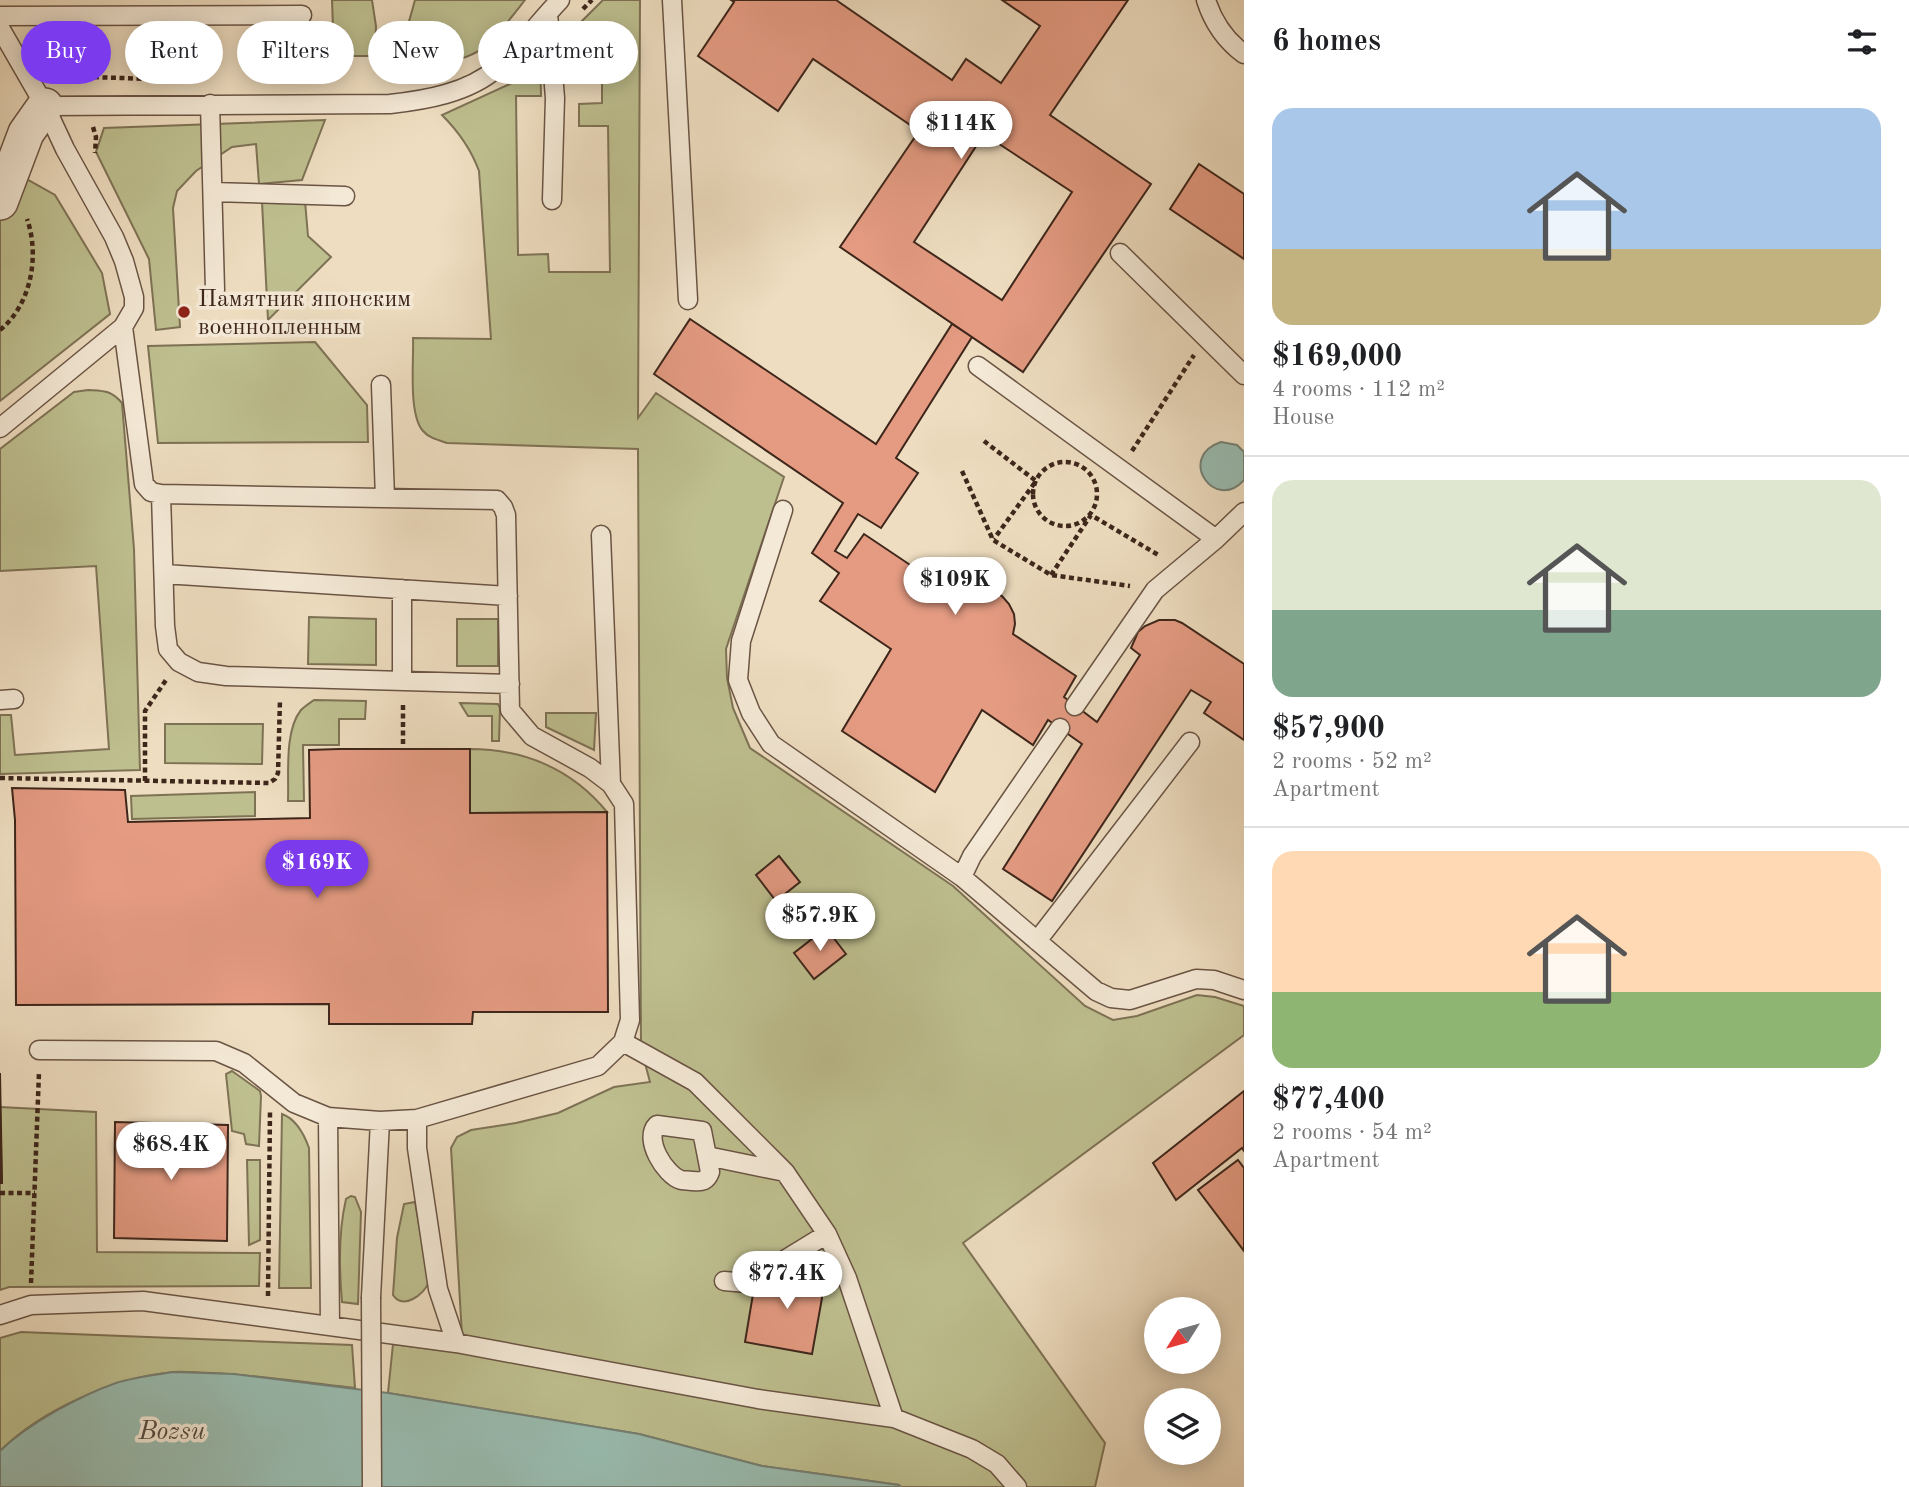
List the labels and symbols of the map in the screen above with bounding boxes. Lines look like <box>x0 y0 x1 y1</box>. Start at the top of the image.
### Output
pin: $114K <box>912 102 1010 161</box>
place label: Памятник японским военнопленным <box>198 288 411 340</box>
marker: Памятник японским военнопленным <box>176 304 192 320</box>
pin: $109K <box>906 558 1004 617</box>
pin: $169K <box>268 841 366 900</box>
pin: $57.9K <box>763 894 877 953</box>
pin: $68.4K <box>114 1122 228 1182</box>
pin: $77.4K <box>730 1252 844 1311</box>
north arrow <box>1144 1297 1222 1374</box>
water label: Bozsu <box>137 1419 206 1445</box>

